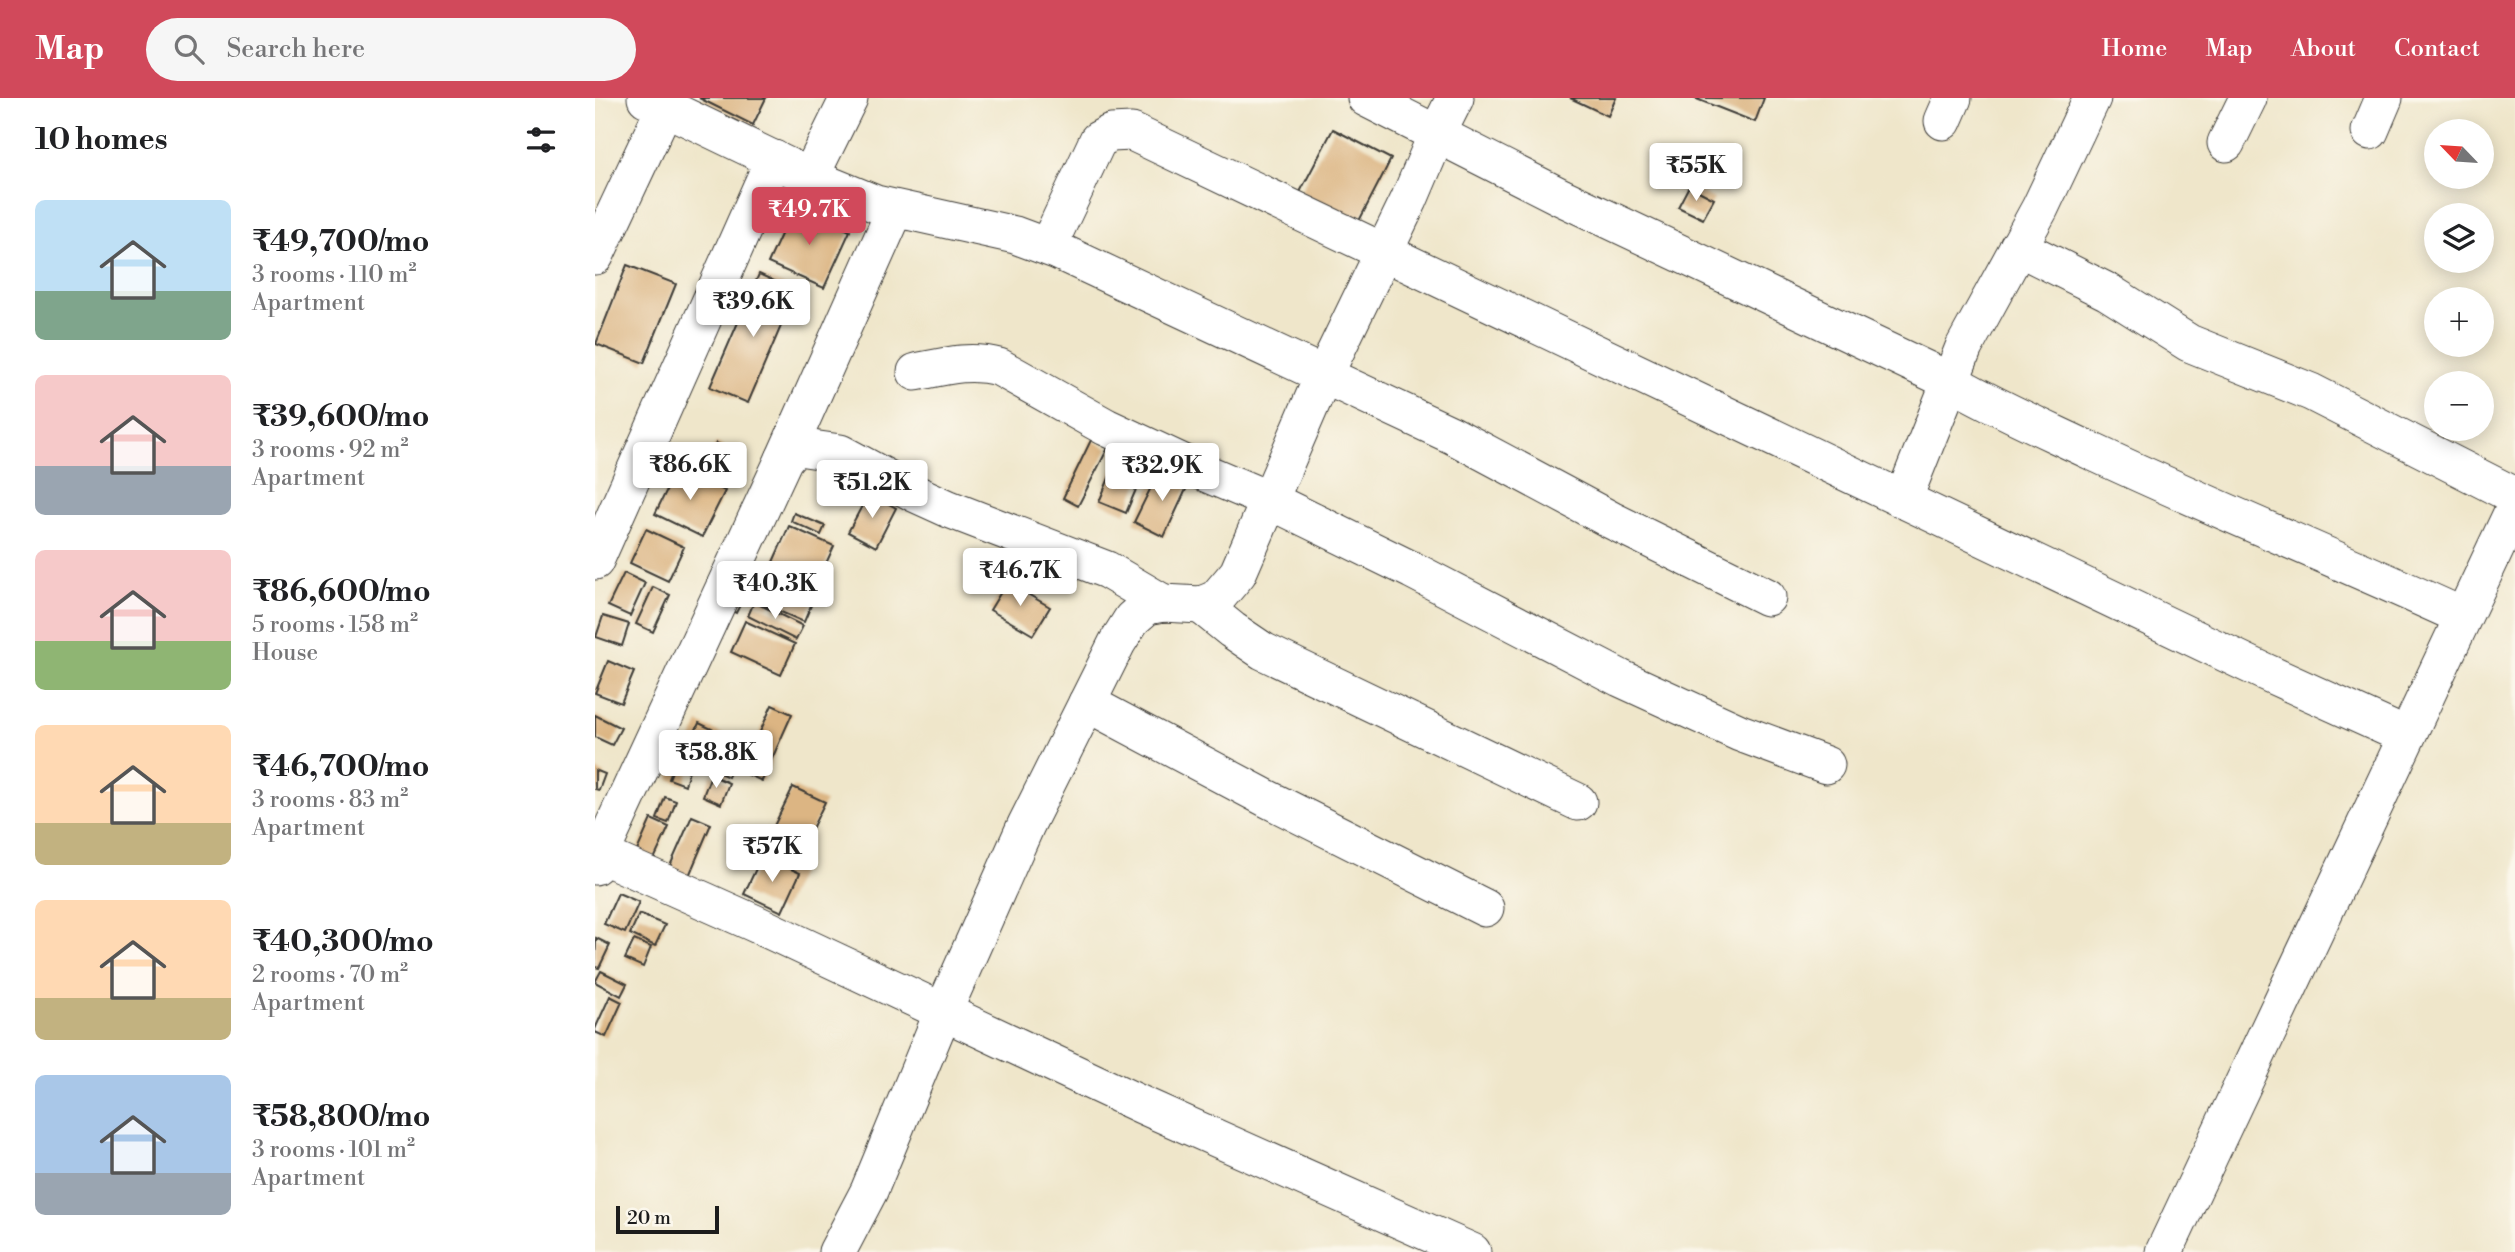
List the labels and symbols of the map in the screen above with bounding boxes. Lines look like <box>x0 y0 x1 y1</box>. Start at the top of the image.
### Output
north arrow <box>2424 119 2494 189</box>
pin: ₹55K <box>1655 144 1737 203</box>
pin: ₹49.7K <box>752 188 866 247</box>
pin: ₹39.6K <box>696 280 810 339</box>
pin: ₹86.6K <box>633 442 747 502</box>
pin: ₹32.9K <box>1105 444 1219 503</box>
pin: ₹51.2K <box>815 460 929 520</box>
pin: ₹46.7K <box>963 548 1077 608</box>
pin: ₹40.3K <box>718 561 832 621</box>
pin: ₹58.8K <box>659 730 773 790</box>
pin: ₹57K <box>731 824 813 884</box>
scale bar <box>616 1203 719 1235</box>

